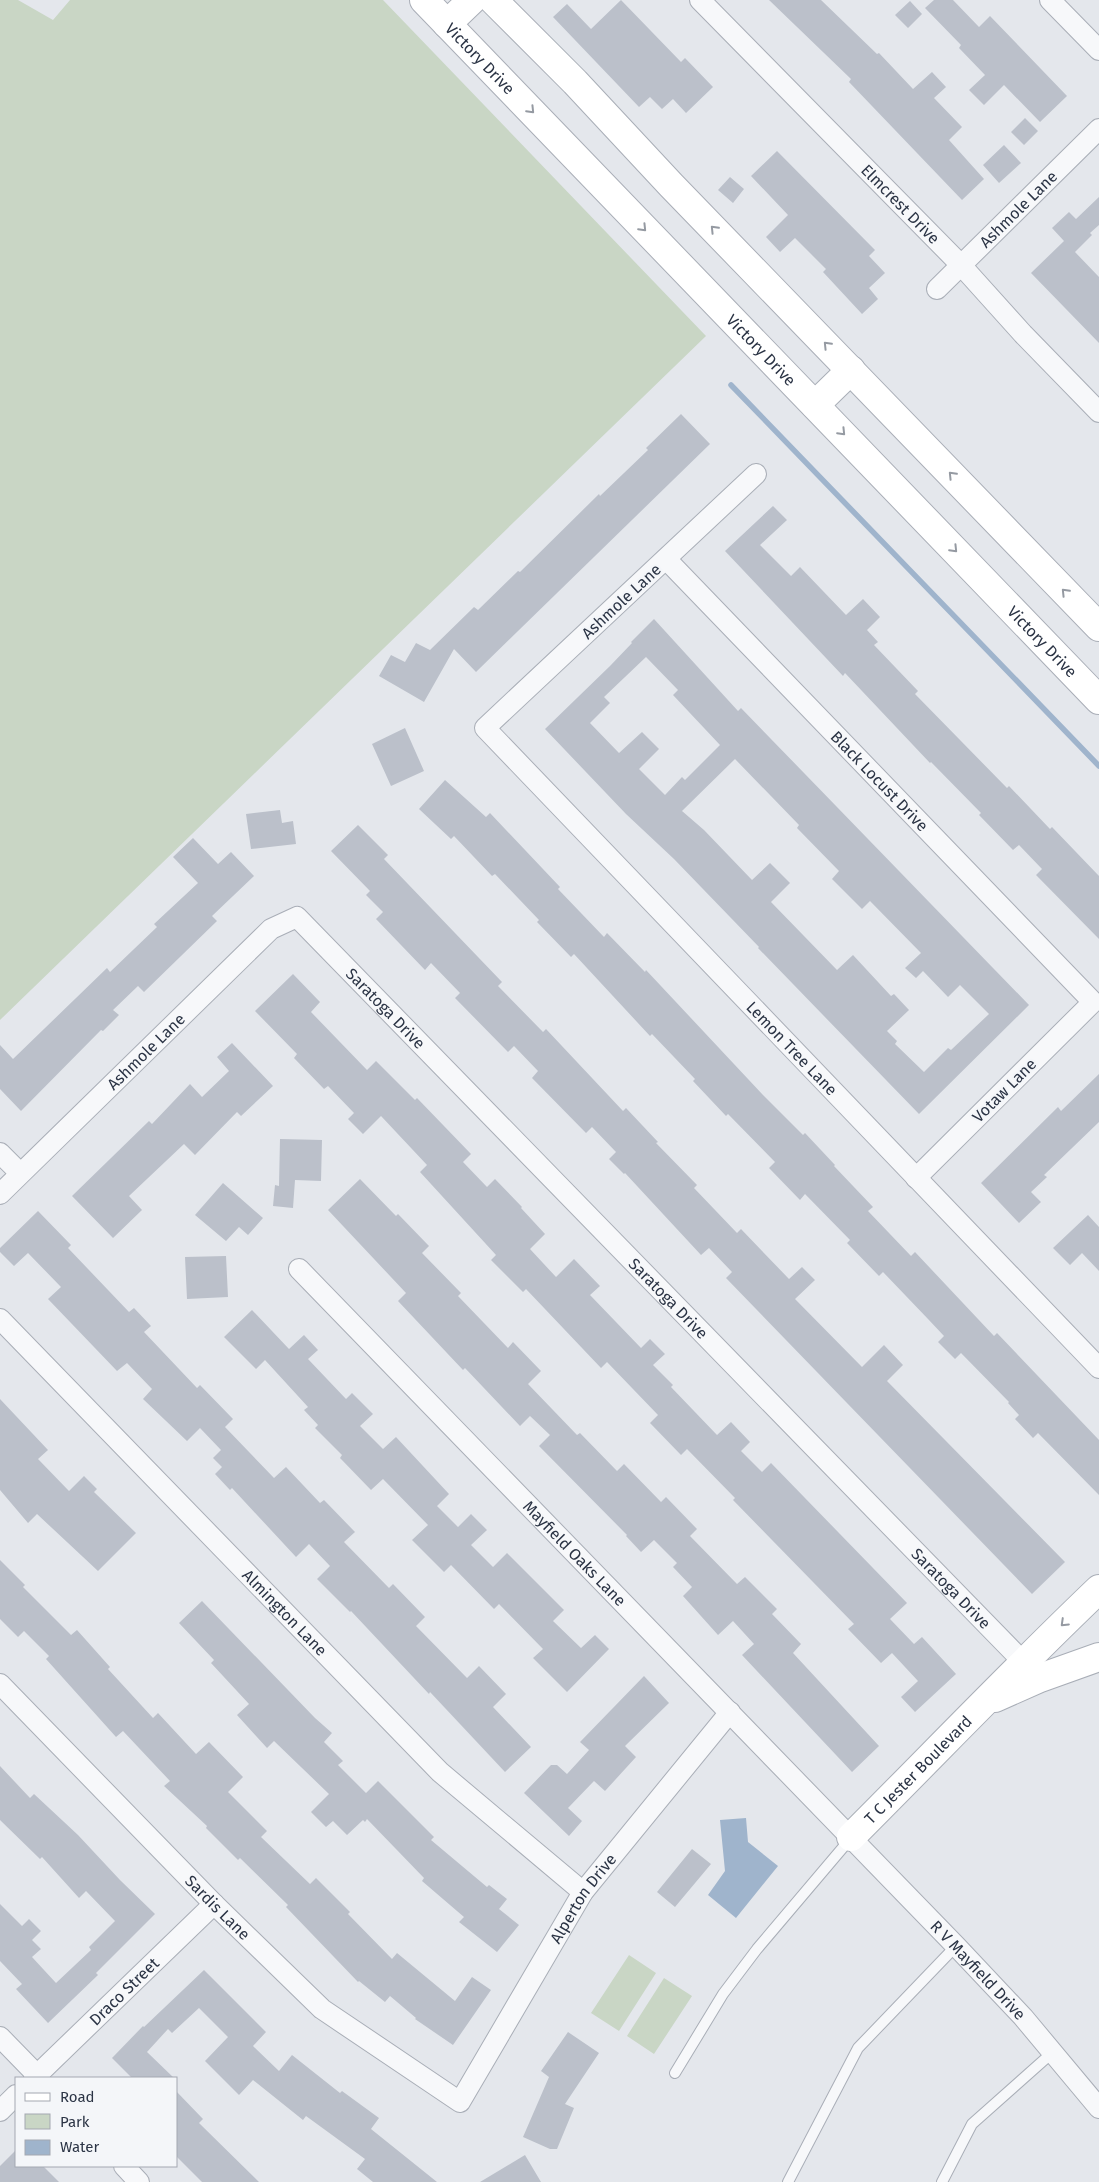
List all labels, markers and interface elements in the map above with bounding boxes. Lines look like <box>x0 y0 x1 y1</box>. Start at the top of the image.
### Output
street label: Victory Drive <box>441 19 519 98</box>
one-way arrow <box>525 105 534 114</box>
street label: Elmcrest Drive <box>857 160 944 248</box>
street label: Ashmole Lane <box>976 167 1061 252</box>
one-way arrow <box>637 222 646 231</box>
one-way arrow <box>711 226 720 235</box>
street label: Victory Drive <box>722 311 800 390</box>
one-way arrow <box>824 342 833 351</box>
one-way arrow <box>836 427 845 436</box>
one-way arrow <box>949 472 958 481</box>
one-way arrow <box>948 544 957 553</box>
street label: Ashmole Lane <box>578 560 665 643</box>
one-way arrow <box>1062 588 1071 597</box>
street label: Victory Drive <box>1003 602 1081 681</box>
street label: Black Locust Drive <box>827 727 932 835</box>
street label: Saratoga Drive <box>342 964 429 1053</box>
street label: Lemon Tree Lane <box>742 998 841 1099</box>
street label: Ashmole Lane <box>103 1010 189 1094</box>
street label: Votaw Lane <box>968 1054 1040 1126</box>
street label: Saratoga Drive <box>625 1254 712 1343</box>
street label: Mayfield Oaks Lane <box>519 1497 630 1610</box>
street label: Saratoga Drive <box>907 1544 994 1633</box>
street label: Almington Lane <box>238 1566 331 1660</box>
one-way arrow <box>1060 1617 1069 1626</box>
street label: T C Jester Boulevard <box>861 1712 976 1828</box>
street label: Alperton Drive <box>546 1850 620 1947</box>
street label: Sardis Lane <box>181 1871 254 1944</box>
street label: R V Mayfield Drive <box>926 1917 1029 2024</box>
street label: Draco Street <box>86 1954 163 2029</box>
legend <box>15 2077 178 2167</box>
text: Road <box>60 2088 95 2106</box>
text: Park <box>60 2113 90 2131</box>
text: Water <box>60 2138 99 2156</box>

